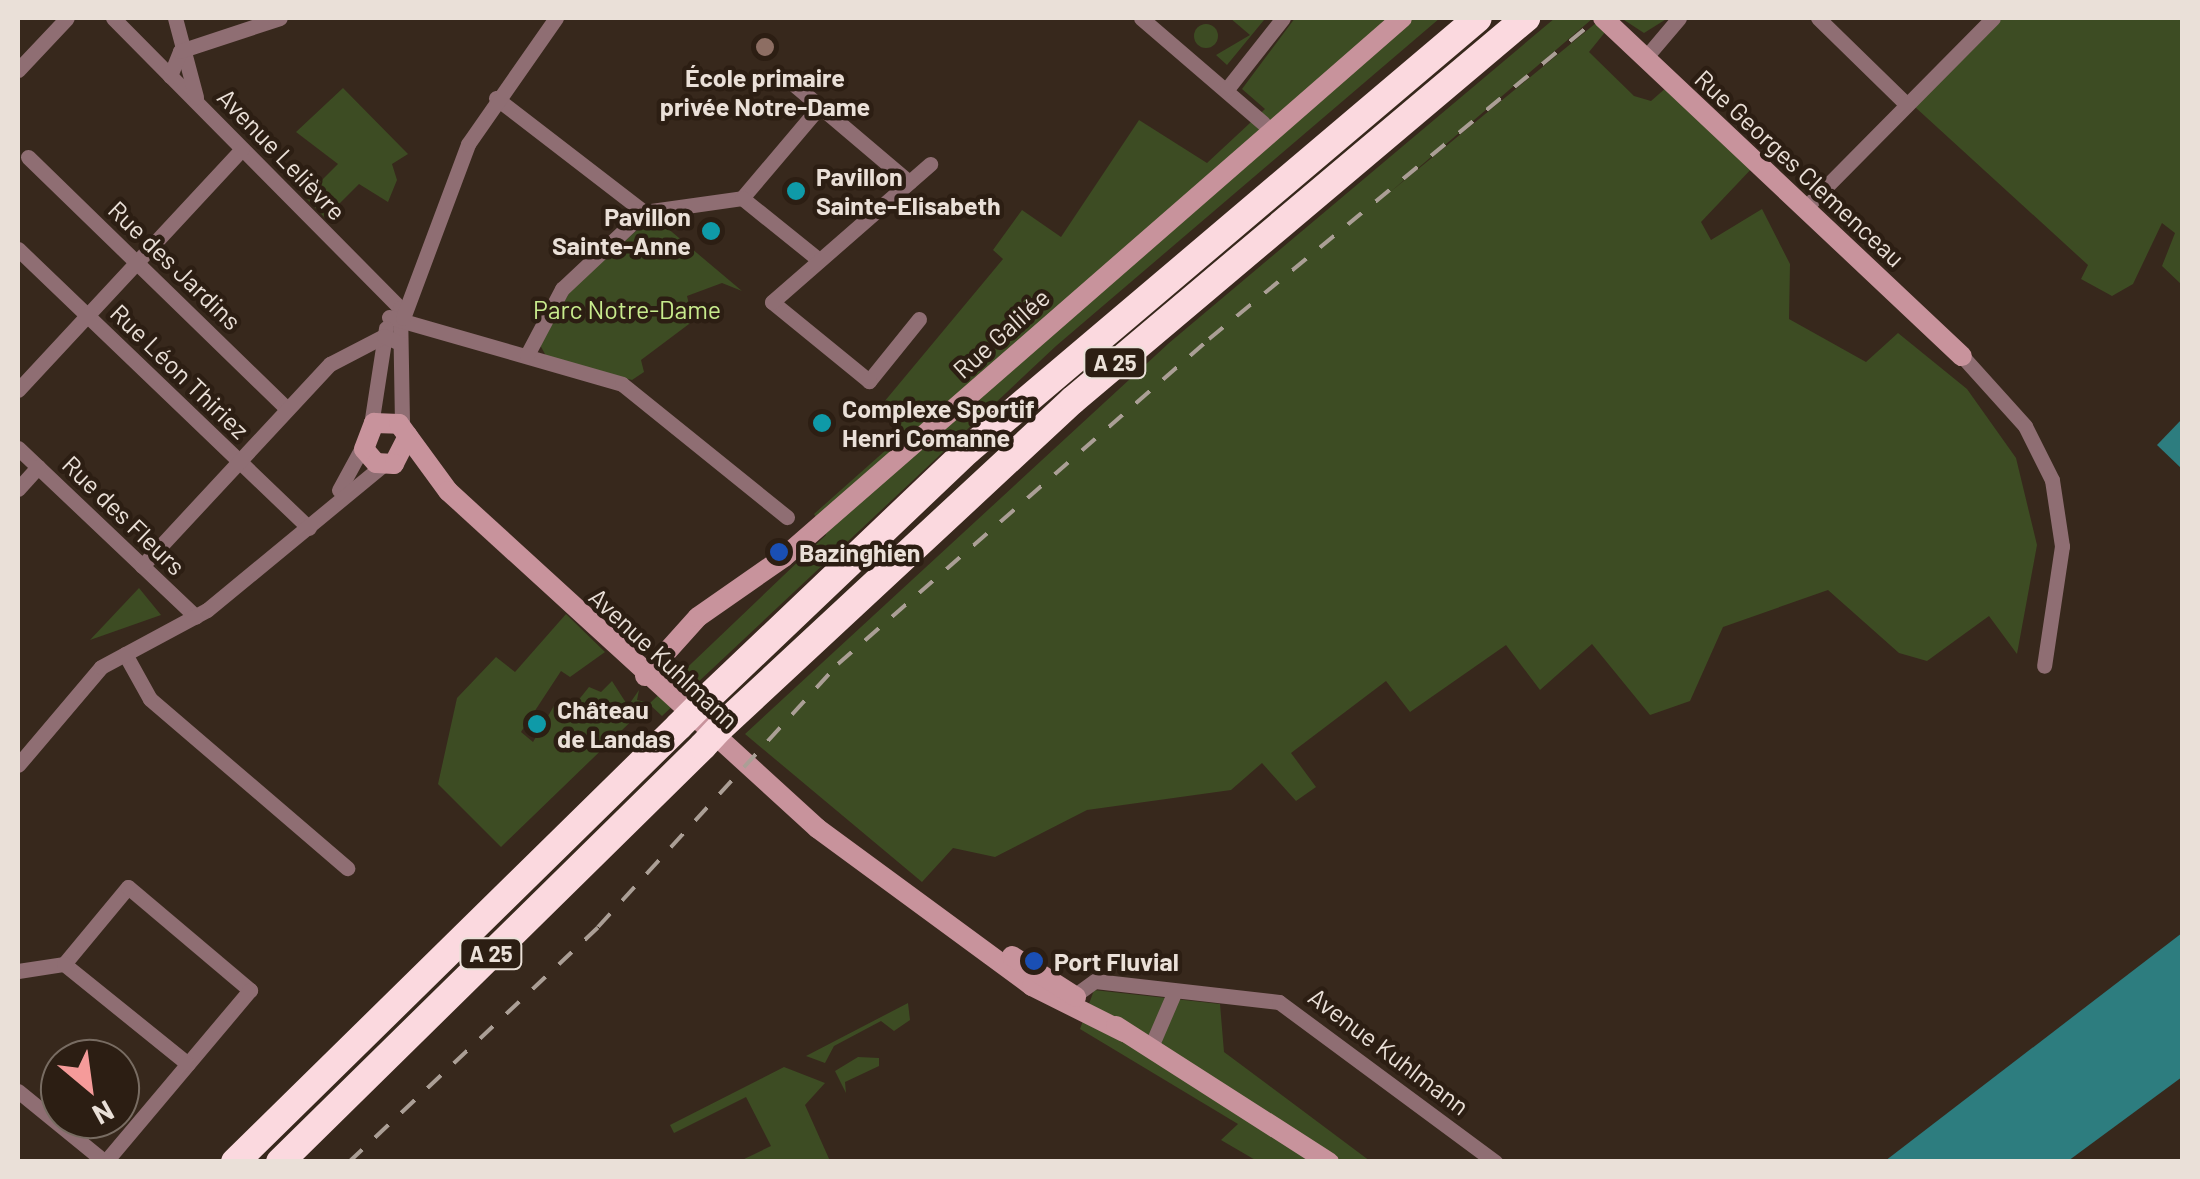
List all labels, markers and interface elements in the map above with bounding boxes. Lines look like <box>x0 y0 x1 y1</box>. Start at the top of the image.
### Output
marker: École primaire privée Notre-Dame <box>754 36 776 58</box>
place label: École primaire privée Notre-Dame <box>660 63 870 122</box>
street label: Rue Georges Clemenceau <box>1689 63 1911 273</box>
street label: Avenue Lelièvre <box>212 82 352 226</box>
place label: Pavillon Sainte-Elisabeth <box>816 162 1001 221</box>
marker: Pavillon Sainte-Elisabeth <box>785 180 807 202</box>
street label: Rue des Jardins <box>103 194 247 336</box>
place label: Pavillon Sainte-Anne <box>552 202 691 261</box>
marker: Pavillon Sainte-Anne <box>700 220 722 242</box>
street label: Rue Galilée <box>947 282 1055 384</box>
park label: Parc Notre-Dame <box>533 294 721 324</box>
street label: Rue Léon Thiriez <box>105 297 255 445</box>
road number: A 25 <box>1082 346 1148 380</box>
place label: Complexe Sportif Henri Comanne <box>842 394 1035 453</box>
marker: Complexe Sportif Henri Comanne <box>811 412 833 434</box>
street label: Rue des Fleurs <box>57 449 191 581</box>
place label: Bazinghien <box>799 537 920 567</box>
marker: Bazinghien <box>768 541 790 563</box>
street label: Avenue Kuhlmann <box>583 581 745 735</box>
place label: Château de Landas <box>557 695 671 754</box>
marker: Château de Landas <box>526 713 548 735</box>
road number: A 25 <box>458 937 524 971</box>
place label: Port Fluvial <box>1054 946 1179 976</box>
marker: Port Fluvial <box>1023 950 1045 972</box>
street label: Avenue Kuhlmann <box>1303 981 1475 1121</box>
north arrow <box>40 1039 140 1139</box>
text: N <box>87 1094 120 1133</box>

